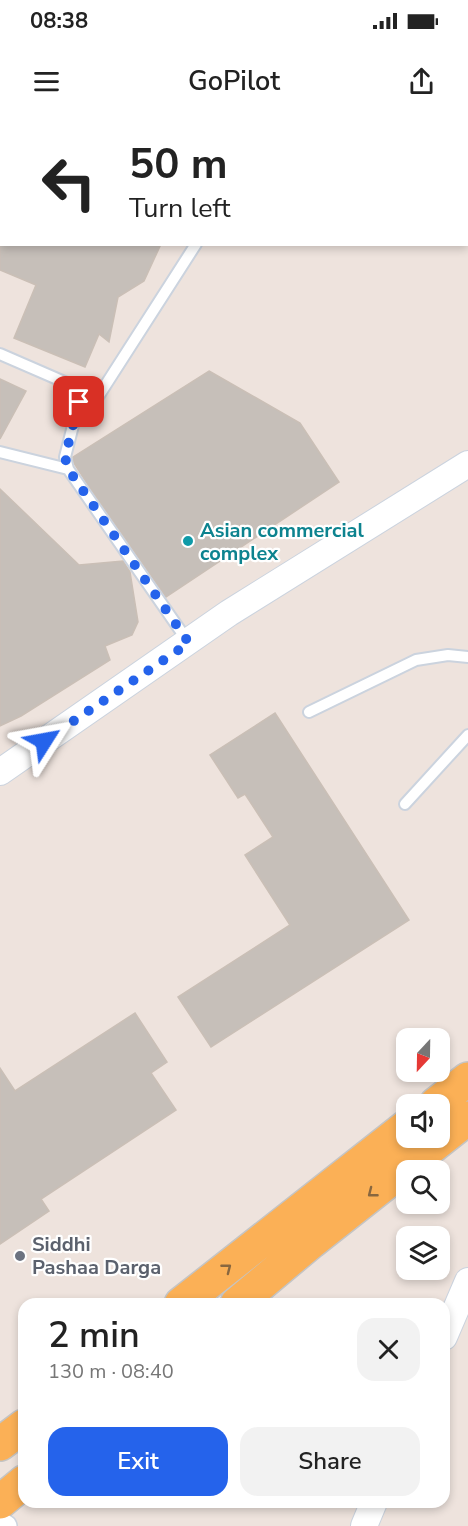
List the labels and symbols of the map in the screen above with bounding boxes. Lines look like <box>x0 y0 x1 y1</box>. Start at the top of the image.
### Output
pin <box>53 376 104 427</box>
place label: Asian commercial complex <box>200 517 364 567</box>
marker: Asian commercial complex <box>181 534 195 548</box>
position arrow <box>12 709 76 773</box>
north arrow <box>396 1028 450 1082</box>
one-way arrow <box>368 1186 379 1197</box>
place label: Siddhi Pashaa Darga <box>32 1231 161 1281</box>
marker: Siddhi Pashaa Darga <box>13 1249 27 1263</box>
one-way arrow <box>220 1264 231 1275</box>

